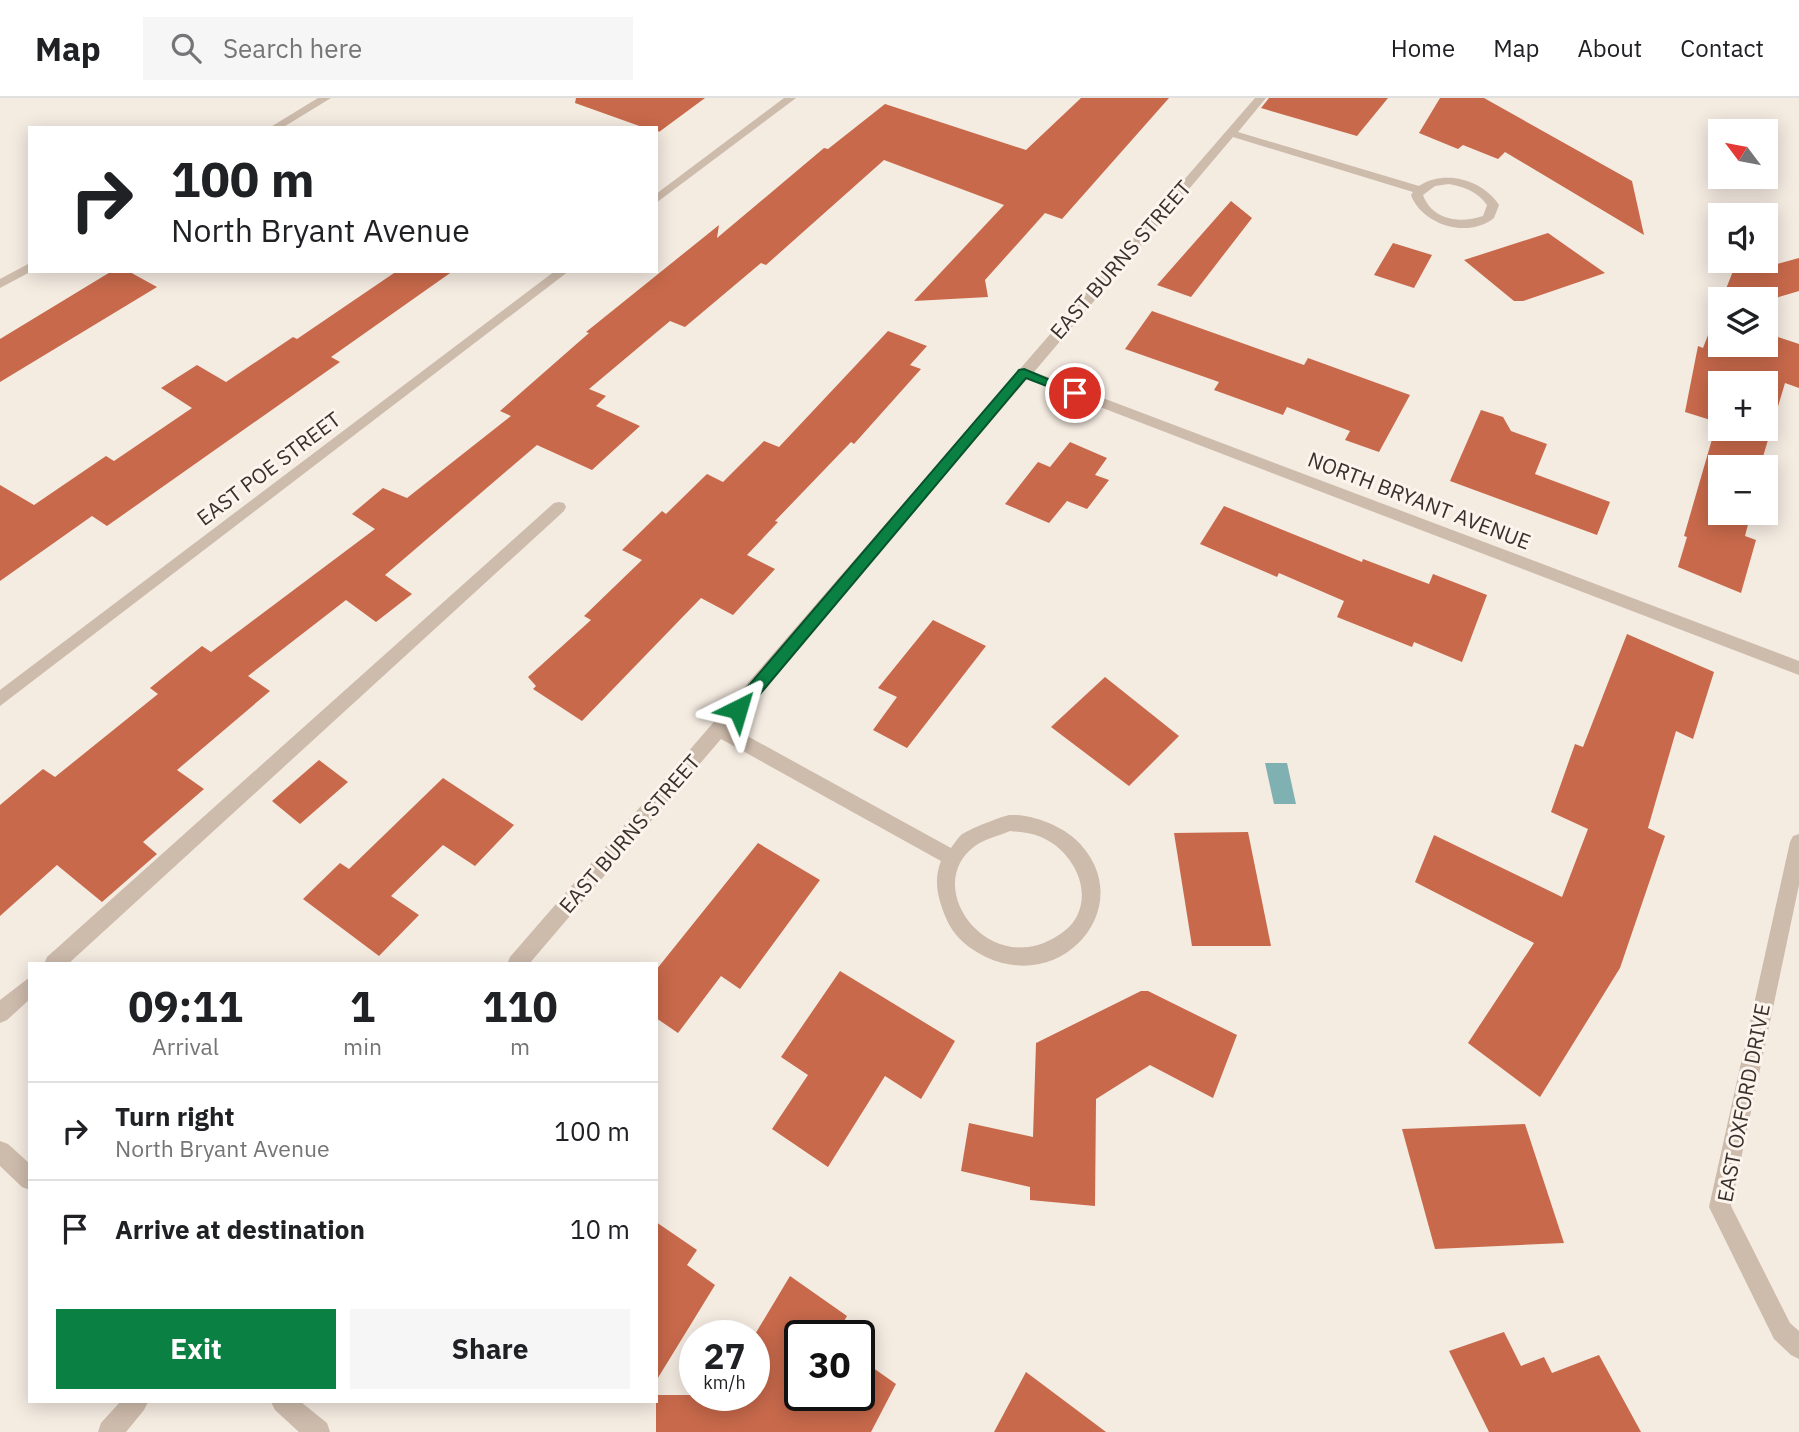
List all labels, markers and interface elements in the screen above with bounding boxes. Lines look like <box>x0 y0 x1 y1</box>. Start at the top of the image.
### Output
search box <box>143 17 633 80</box>
text: Map <box>35 27 101 70</box>
icon: search <box>167 29 205 67</box>
text: Search here <box>223 31 362 65</box>
text: Home <box>1391 32 1455 64</box>
text: Map <box>1493 32 1539 64</box>
text: About <box>1577 32 1642 64</box>
text: Contact <box>1680 32 1764 64</box>
north arrow <box>1708 119 1778 189</box>
map controls <box>1708 119 1778 525</box>
text: 100 m <box>171 147 315 210</box>
icon: right <box>56 154 147 245</box>
street label: EAST BURNS STREET <box>1043 174 1197 345</box>
button: sound <box>1708 203 1778 273</box>
text: North Bryant Avenue <box>171 209 470 251</box>
button: layers <box>1708 287 1778 357</box>
pin <box>1045 363 1105 423</box>
button: + <box>1708 371 1778 441</box>
icon: arrive <box>1056 374 1094 412</box>
street label: EAST POE STREET <box>191 405 346 532</box>
street label: NORTH BRYANT AVENUE <box>1304 445 1535 555</box>
button: − <box>1708 455 1778 525</box>
position arrow <box>701 672 775 746</box>
street label: EAST BURNS STREET <box>552 748 706 919</box>
text: 09:11 <box>128 979 243 1034</box>
text: 1 <box>350 979 375 1034</box>
text: 110 <box>482 979 558 1034</box>
street label: EAST OXFORD DRIVE <box>1710 1001 1776 1204</box>
text: Arrival <box>152 1031 219 1061</box>
text: min <box>343 1031 382 1061</box>
text: m <box>510 1031 530 1061</box>
text: Turn right <box>115 1099 234 1133</box>
icon: right <box>56 1112 94 1150</box>
text: 100 m <box>554 1114 630 1148</box>
text: North Bryant Avenue <box>115 1133 330 1163</box>
icon: arrive <box>56 1210 94 1248</box>
text: Arrive at destination <box>115 1212 365 1246</box>
text: 10 m <box>570 1212 630 1246</box>
button: Exit <box>56 1309 336 1389</box>
button: Share <box>350 1309 630 1389</box>
speed limit sign: 30 <box>784 1320 875 1411</box>
text: 27 <box>703 1333 746 1379</box>
text: km/h <box>703 1371 746 1394</box>

